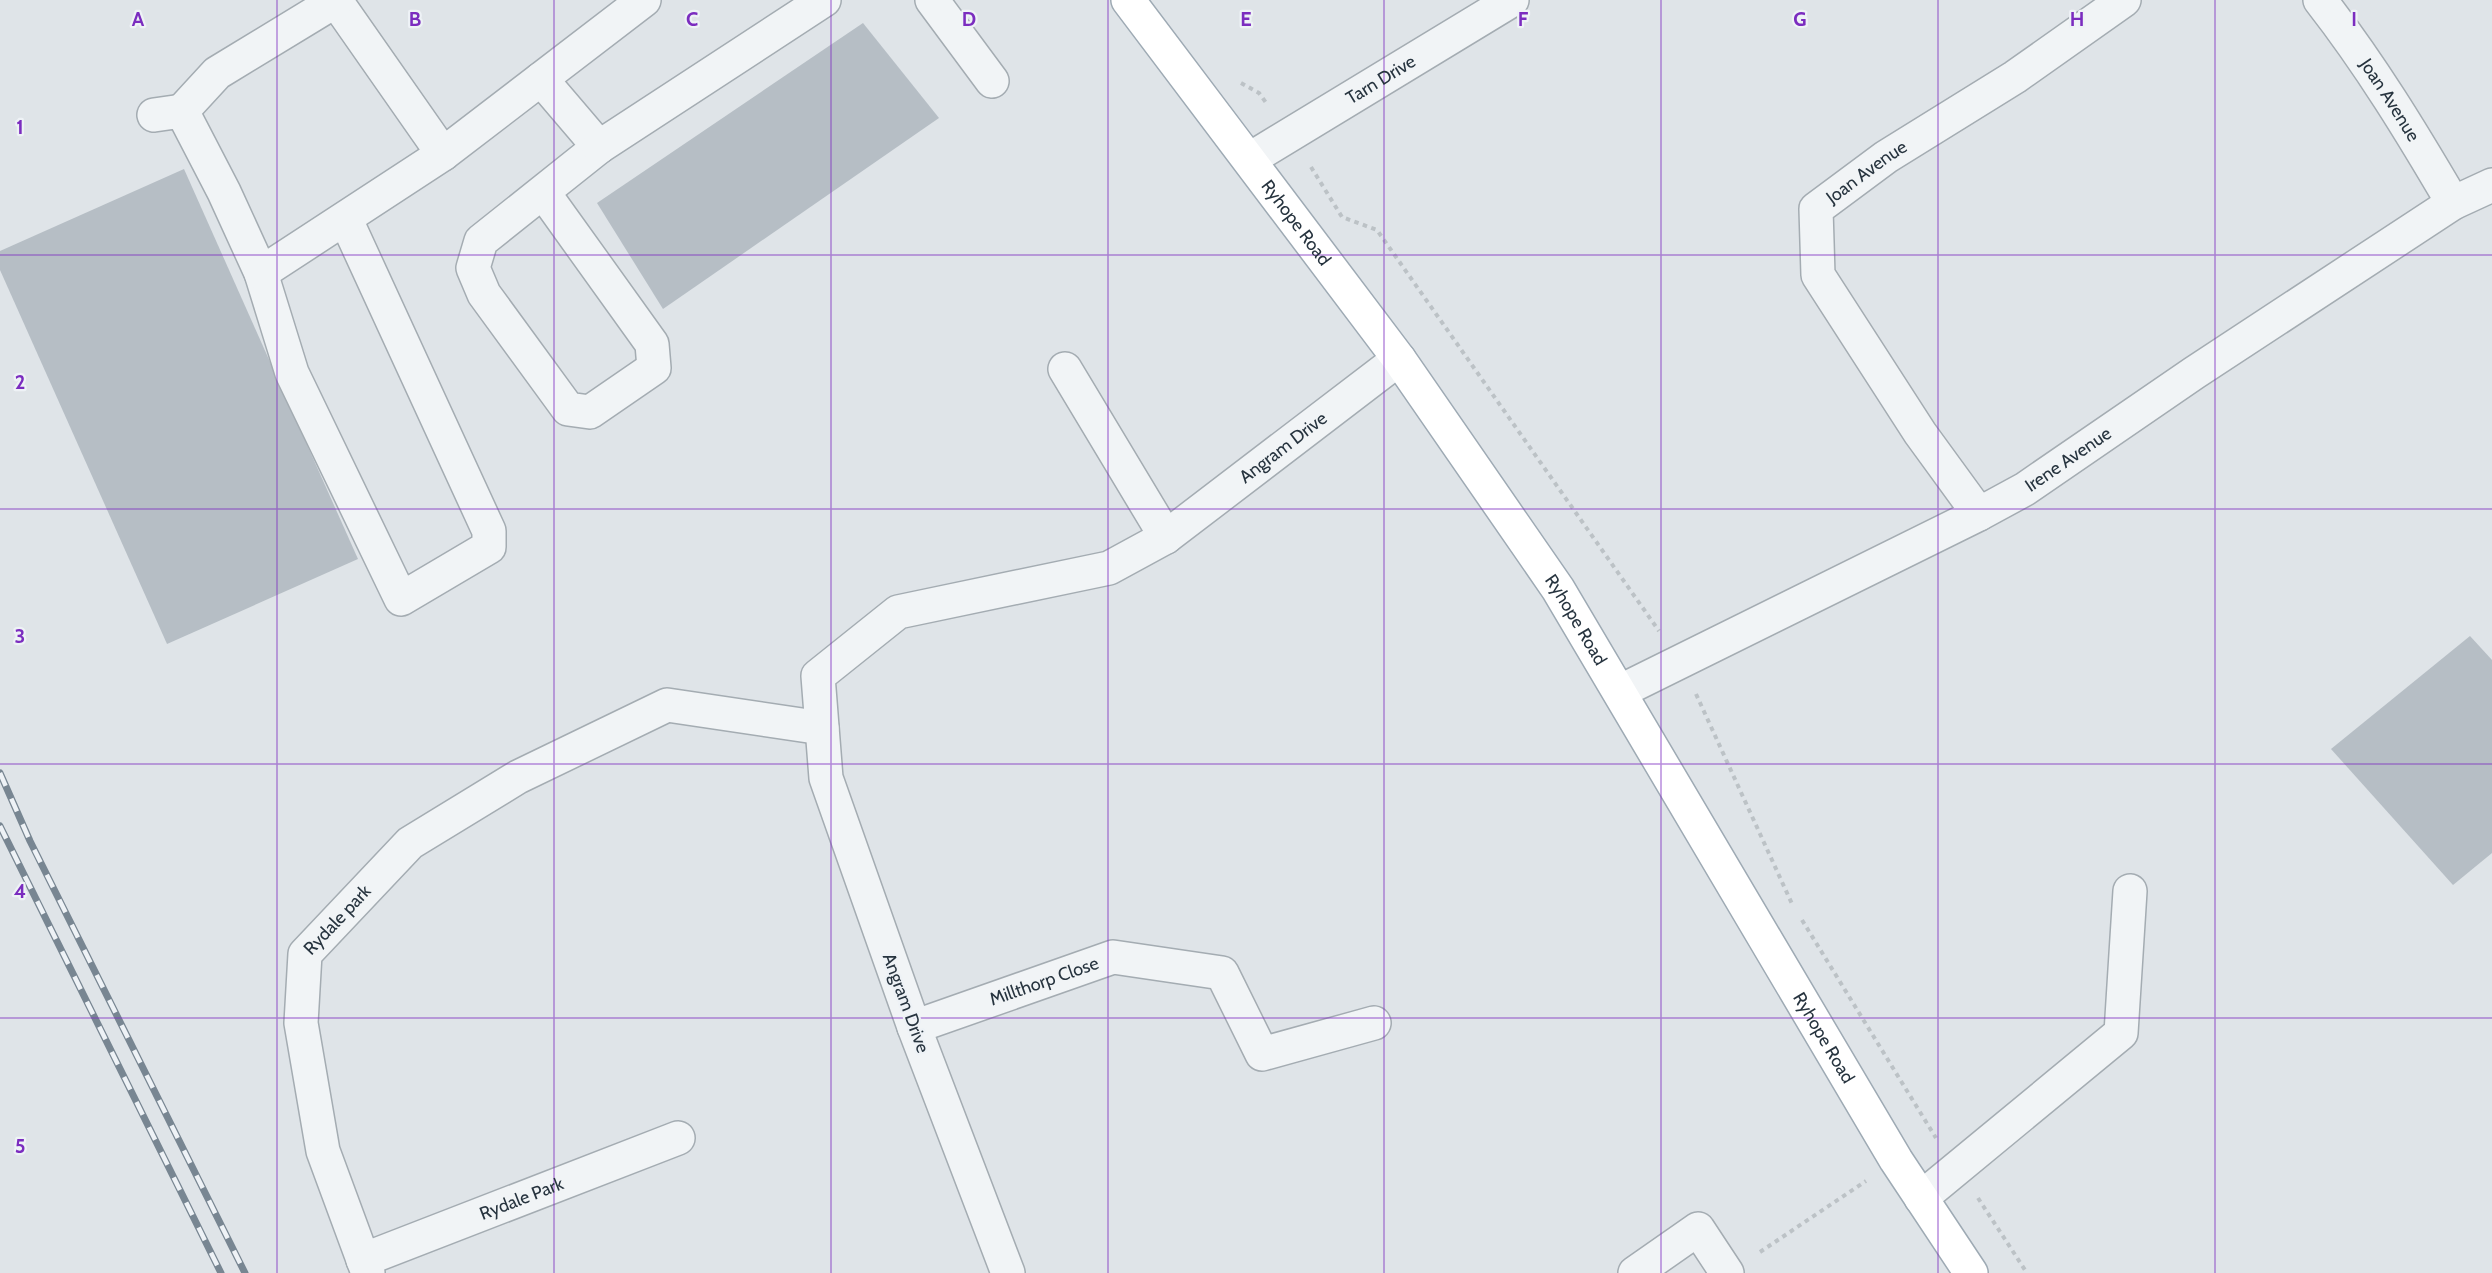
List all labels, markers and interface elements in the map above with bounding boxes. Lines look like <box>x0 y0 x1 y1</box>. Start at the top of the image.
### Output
text: A <box>132 7 145 31</box>
text: B <box>409 7 421 31</box>
text: C <box>686 7 698 31</box>
text: D <box>962 7 976 31</box>
text: E <box>1240 7 1252 31</box>
text: F <box>1518 7 1529 31</box>
text: G <box>1793 7 1807 31</box>
text: H <box>2070 7 2084 31</box>
text: I <box>2351 7 2357 31</box>
street label: Tarn Drive <box>1342 50 1420 109</box>
street label: Joan Avenue <box>2355 53 2425 145</box>
text: 1 <box>16 115 24 139</box>
street label: Joan Avenue <box>1821 136 1911 209</box>
street label: Ryhope Road <box>1257 175 1336 270</box>
text: 2 <box>15 370 25 394</box>
street label: Angram Drive <box>1235 407 1331 488</box>
street label: Irene Avenue <box>2021 422 2115 497</box>
street label: Ryhope Road <box>1540 570 1612 669</box>
text: 3 <box>15 624 25 648</box>
text: 4 <box>14 879 26 903</box>
street label: Rydale park <box>299 880 376 959</box>
street label: Angram Drive <box>878 950 934 1056</box>
street label: Millthorp Close <box>987 952 1102 1011</box>
street label: Ryhope Road <box>1788 988 1859 1087</box>
text: 5 <box>15 1134 25 1158</box>
street label: Rydale Park <box>476 1172 567 1225</box>

